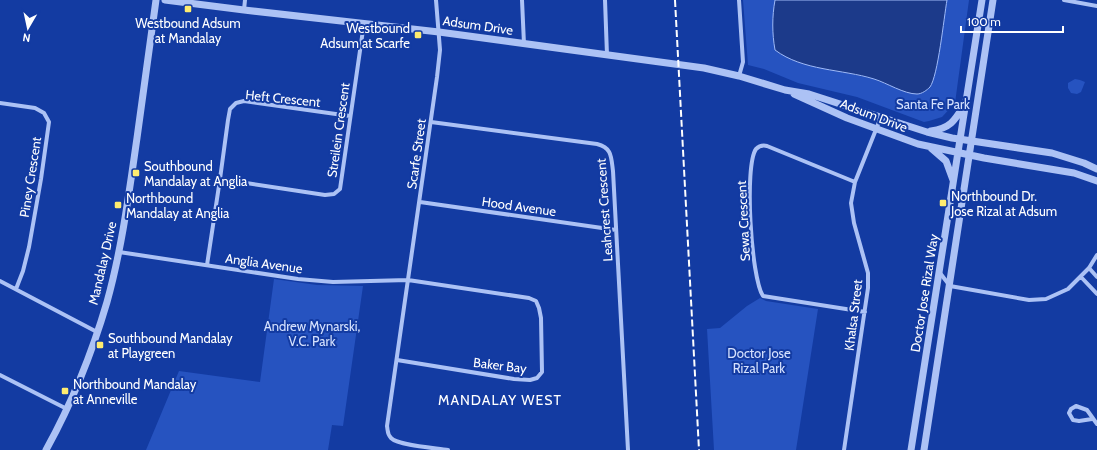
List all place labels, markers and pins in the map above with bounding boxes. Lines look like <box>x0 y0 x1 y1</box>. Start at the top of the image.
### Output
marker: Westbound Adsum at Mandalay <box>183 4 193 14</box>
place label: Westbound Adsum at Mandalay <box>135 15 241 46</box>
place label: Westbound Adsum at Scarfe <box>320 20 410 51</box>
marker: Westbound Adsum at Scarfe <box>413 30 423 40</box>
place label: Southbound Mandalay at Anglia <box>144 158 248 189</box>
marker: Southbound Mandalay at Anglia <box>131 168 141 178</box>
place label: Northbound Dr. Jose Rizal at Adsum <box>950 188 1057 219</box>
place label: Northbound Mandalay at Anglia <box>126 190 230 221</box>
marker: Northbound Dr. Jose Rizal at Adsum <box>938 198 948 208</box>
marker: Northbound Mandalay at Anglia <box>113 200 123 210</box>
place label: Southbound Mandalay at Playgreen <box>108 330 233 361</box>
marker: Southbound Mandalay at Playgreen <box>95 340 105 350</box>
place label: Northbound Mandalay at Anneville <box>73 376 197 407</box>
marker: Northbound Mandalay at Anneville <box>60 386 70 396</box>

